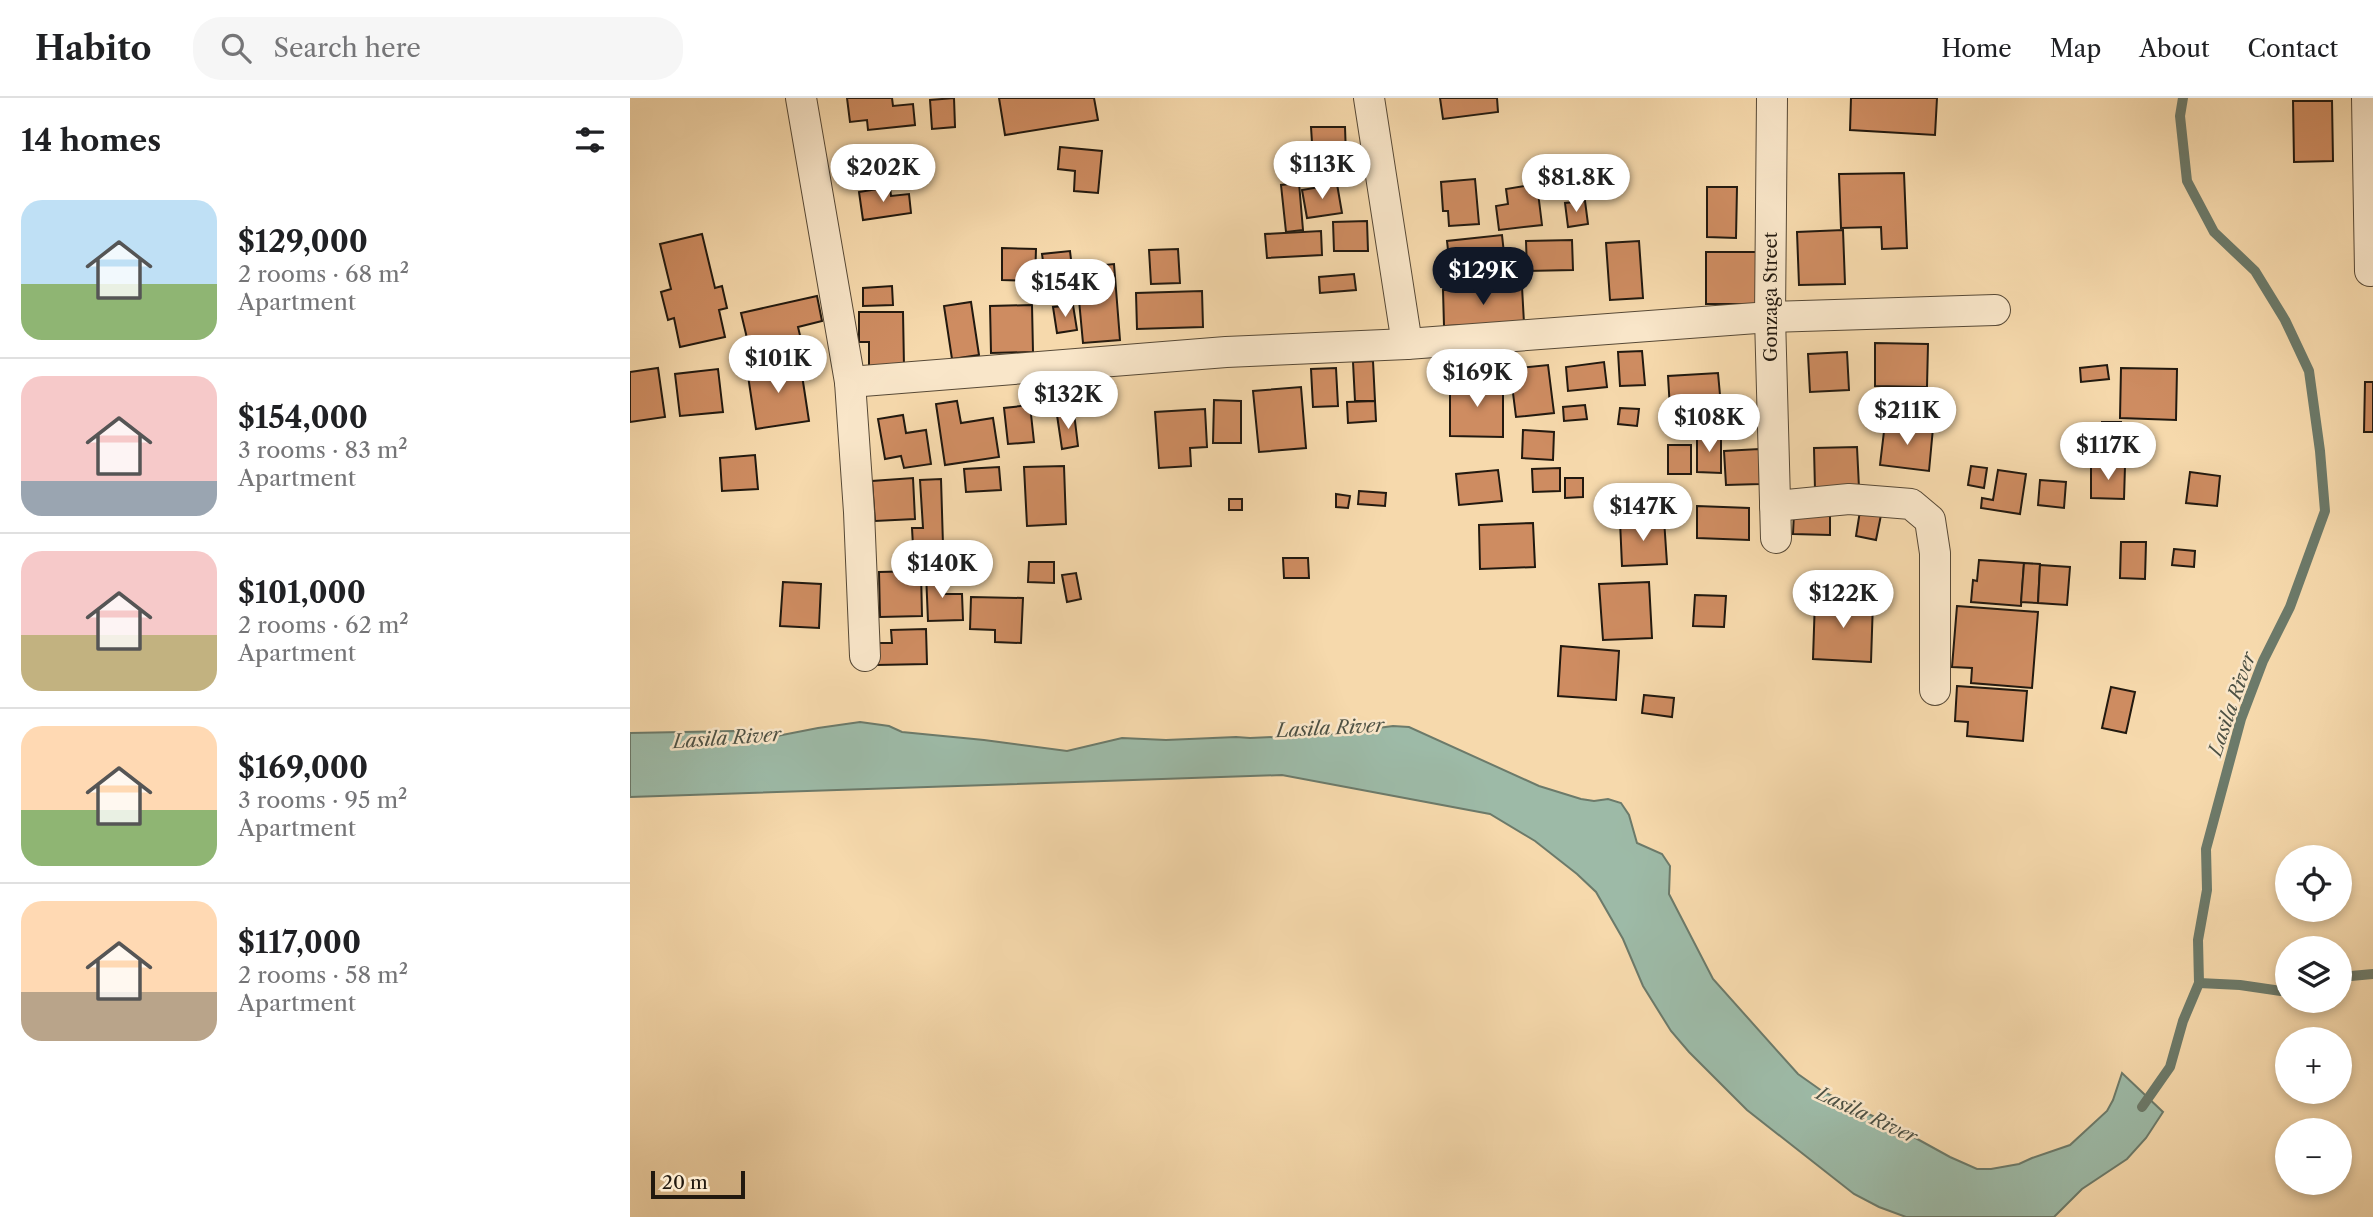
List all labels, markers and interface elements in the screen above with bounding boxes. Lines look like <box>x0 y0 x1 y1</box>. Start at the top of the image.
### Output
search box <box>193 17 683 80</box>
text: Habito <box>35 28 151 69</box>
icon: search <box>217 29 255 67</box>
text: Search here <box>273 32 421 64</box>
text: Home <box>1941 34 2012 63</box>
text: Map <box>2050 34 2101 63</box>
text: About <box>2139 34 2210 63</box>
text: Contact <box>2248 34 2338 63</box>
icon: filters <box>571 121 609 159</box>
text: 14 homes <box>21 122 161 159</box>
pin: $113K <box>1273 141 1371 201</box>
pin: $202K <box>834 144 932 204</box>
text: $113K <box>1290 150 1354 178</box>
text: $202K <box>846 153 920 181</box>
pin: $81.8K <box>1519 155 1633 214</box>
text: $81.8K <box>1538 163 1614 191</box>
text: $129,000 <box>238 223 368 260</box>
icon: home <box>77 228 161 312</box>
street label: Gonzaga Street <box>1760 231 1782 362</box>
pin: $129K <box>1434 248 1532 307</box>
text: $129K <box>1449 256 1517 284</box>
text: 2 rooms · 68 m² <box>238 260 409 288</box>
pin: $154K <box>1016 260 1114 319</box>
text: $154K <box>1031 268 1099 296</box>
text: Apartment <box>238 288 356 316</box>
pin: $101K <box>729 336 827 395</box>
text: $101K <box>745 344 811 372</box>
pin: $169K <box>1428 350 1526 409</box>
text: $169K <box>1442 358 1512 386</box>
pin: $132K <box>1019 372 1117 431</box>
text: $132K <box>1034 380 1102 408</box>
pin: $211K <box>1858 388 1956 447</box>
pin: $108K <box>1660 394 1758 454</box>
text: $211K <box>1874 396 1940 424</box>
text: $154,000 <box>238 399 368 436</box>
text: $108K <box>1674 403 1744 431</box>
icon: home <box>77 404 161 488</box>
pin: $117K <box>2059 422 2157 482</box>
text: $117K <box>2076 431 2140 459</box>
text: 3 rooms · 83 m² <box>238 436 408 464</box>
text: Apartment <box>238 464 356 492</box>
pin: $147K <box>1594 484 1692 543</box>
text: $147K <box>1609 492 1677 520</box>
pin: $140K <box>893 540 991 600</box>
text: $140K <box>907 549 977 577</box>
pin: $122K <box>1794 570 1892 630</box>
text: $101,000 <box>238 574 366 611</box>
icon: home <box>77 579 161 663</box>
text: $122K <box>1809 579 1877 607</box>
text: 2 rooms · 62 m² <box>238 611 409 639</box>
text: Apartment <box>238 639 356 667</box>
water label: Lasila River <box>2203 648 2261 761</box>
water label: Lasila River <box>1273 714 1386 742</box>
water label: Lasila River <box>670 723 783 753</box>
text: $169,000 <box>238 749 368 786</box>
icon: home <box>77 754 161 838</box>
text: 3 rooms · 95 m² <box>238 786 407 814</box>
text: Apartment <box>238 814 356 842</box>
map controls <box>2275 845 2352 1195</box>
button: locate <box>2275 845 2352 922</box>
text: $117,000 <box>238 924 361 961</box>
icon: home <box>77 929 161 1013</box>
button: layers <box>2275 936 2352 1013</box>
text: 2 rooms · 58 m² <box>238 961 408 989</box>
text: Apartment <box>238 989 356 1017</box>
button: + <box>2275 1027 2352 1104</box>
water label: Lasila River <box>1811 1081 1922 1149</box>
button: − <box>2275 1118 2352 1195</box>
scale bar <box>651 1168 746 1200</box>
text: 20 m <box>662 1171 708 1194</box>

